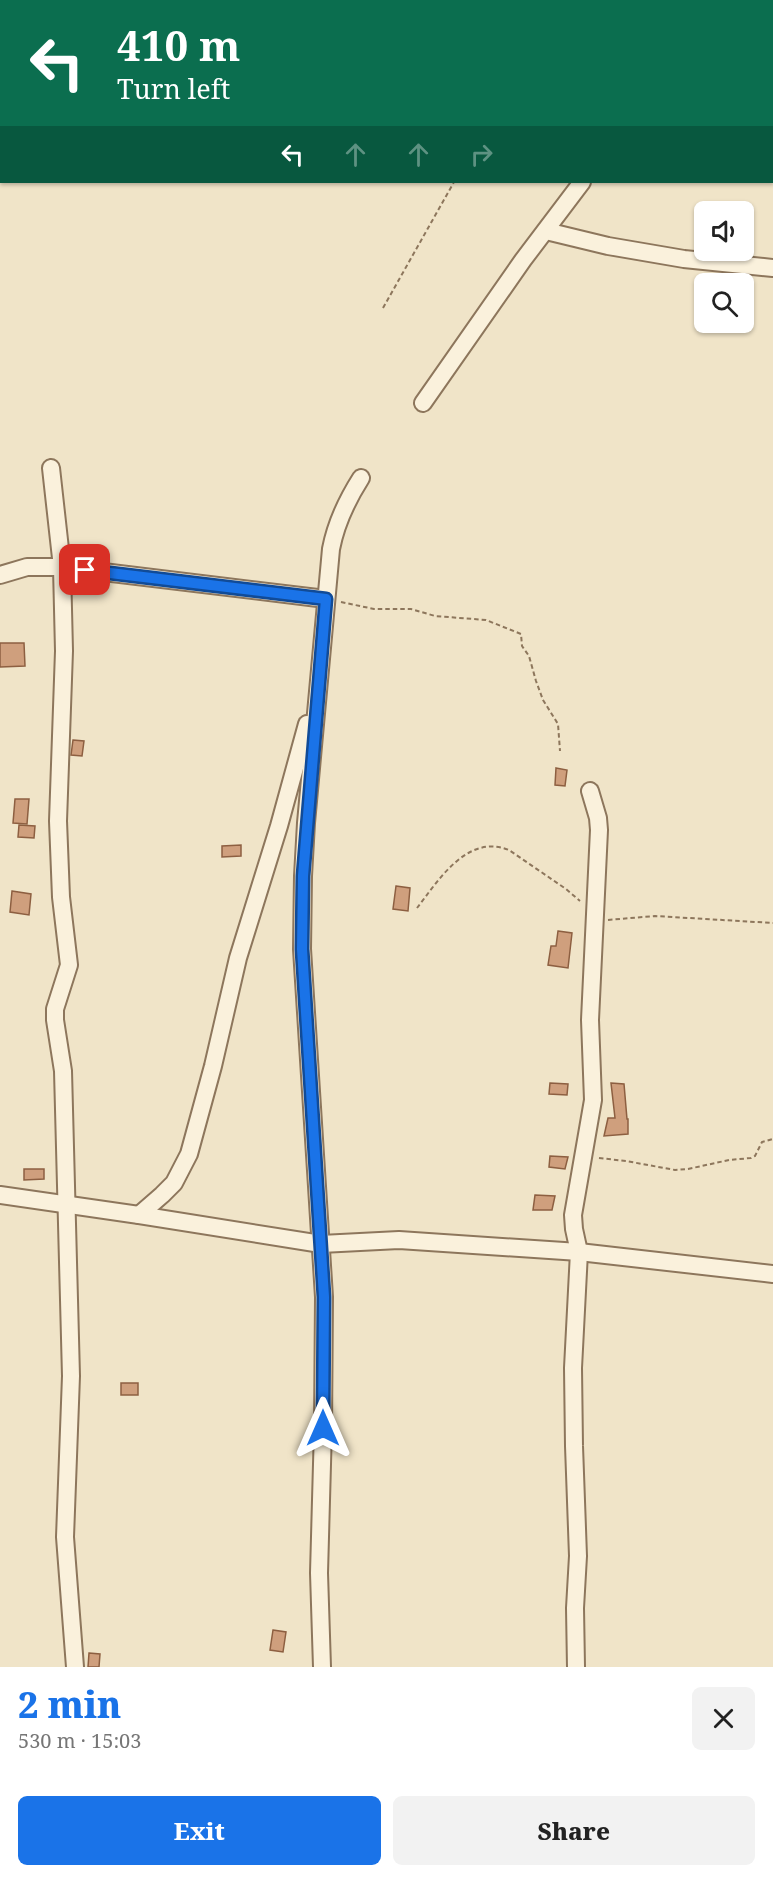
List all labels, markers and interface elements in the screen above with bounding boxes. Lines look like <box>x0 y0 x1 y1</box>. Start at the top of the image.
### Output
text: 410 m <box>117 16 241 73</box>
icon: left <box>18 24 96 102</box>
text: Turn left <box>117 70 230 107</box>
icon: left <box>276 138 309 171</box>
icon: ahead <box>339 138 372 171</box>
icon: ahead <box>402 138 435 171</box>
icon: right <box>465 138 498 171</box>
map controls <box>694 201 754 333</box>
button: sound <box>694 201 754 261</box>
button: search <box>694 273 754 333</box>
pin <box>59 544 110 595</box>
icon: arrive <box>68 553 101 586</box>
position arrow <box>291 1396 355 1460</box>
text: 2 min <box>18 1680 121 1729</box>
button: close <box>692 1687 755 1750</box>
text: 530 m · 15:03 <box>18 1727 141 1754</box>
button: Exit <box>18 1796 381 1865</box>
button: Share <box>393 1796 755 1865</box>

